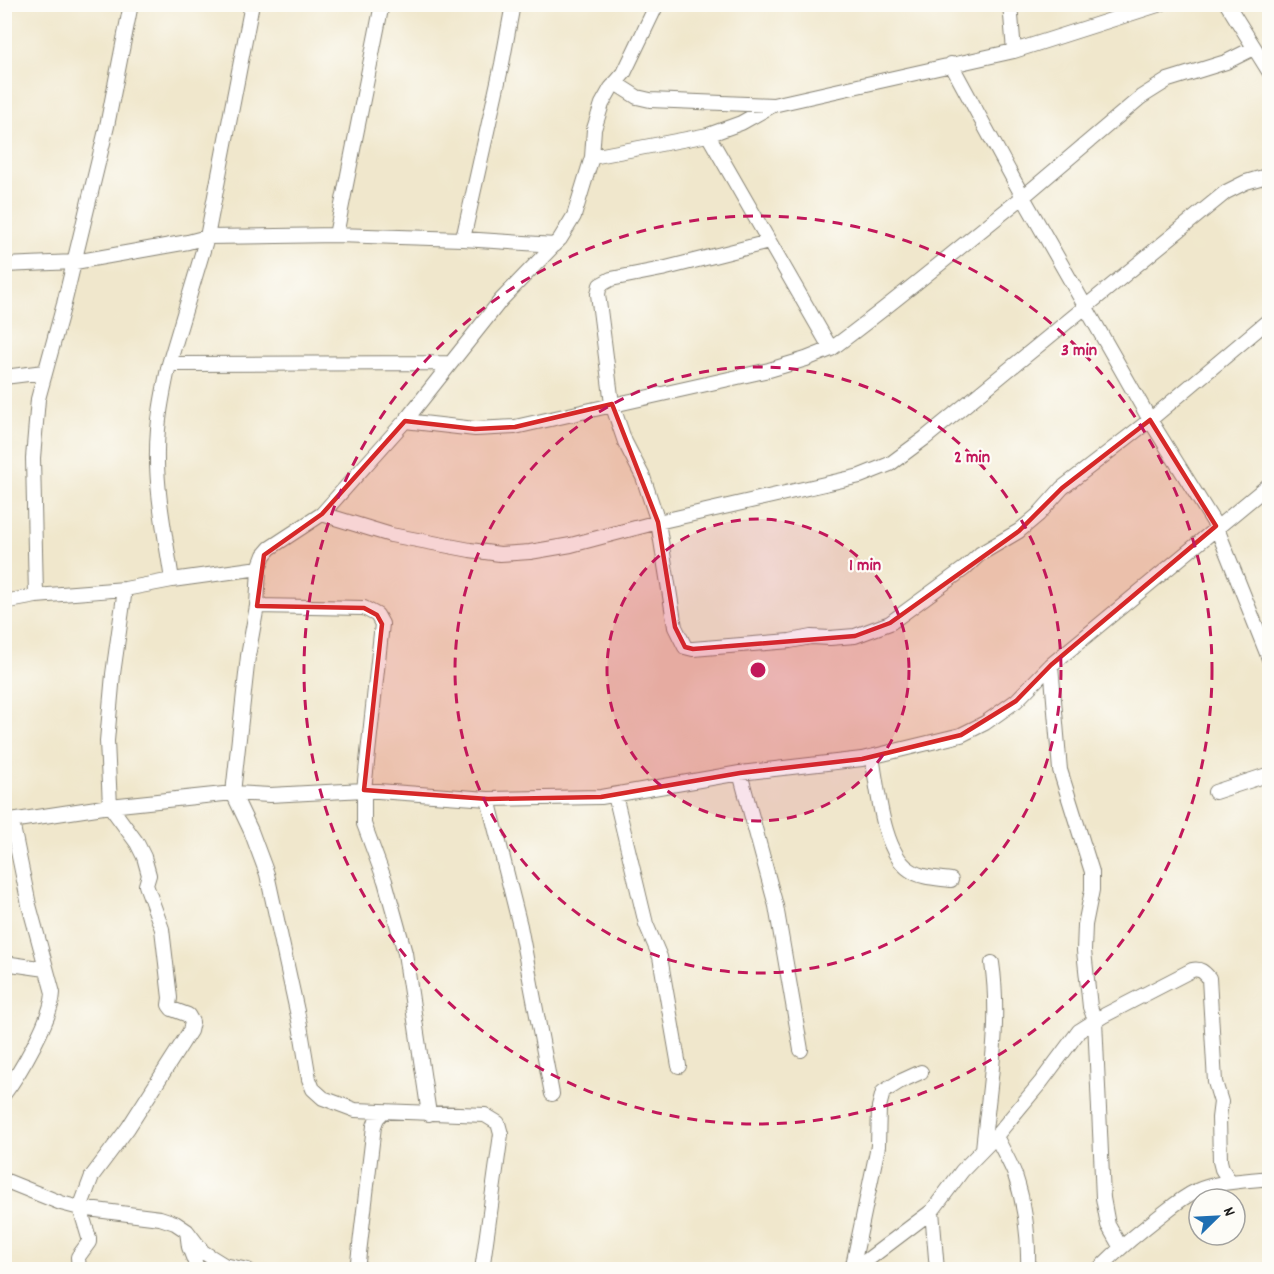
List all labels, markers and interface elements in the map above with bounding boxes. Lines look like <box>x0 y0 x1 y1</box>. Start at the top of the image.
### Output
text: 3 min <box>1061 339 1097 364</box>
text: 2 min <box>954 446 990 471</box>
text: 1 min <box>849 554 881 579</box>
centre of rings <box>748 660 768 680</box>
north arrow <box>1187 1187 1247 1247</box>
text: N <box>1216 1204 1241 1220</box>

